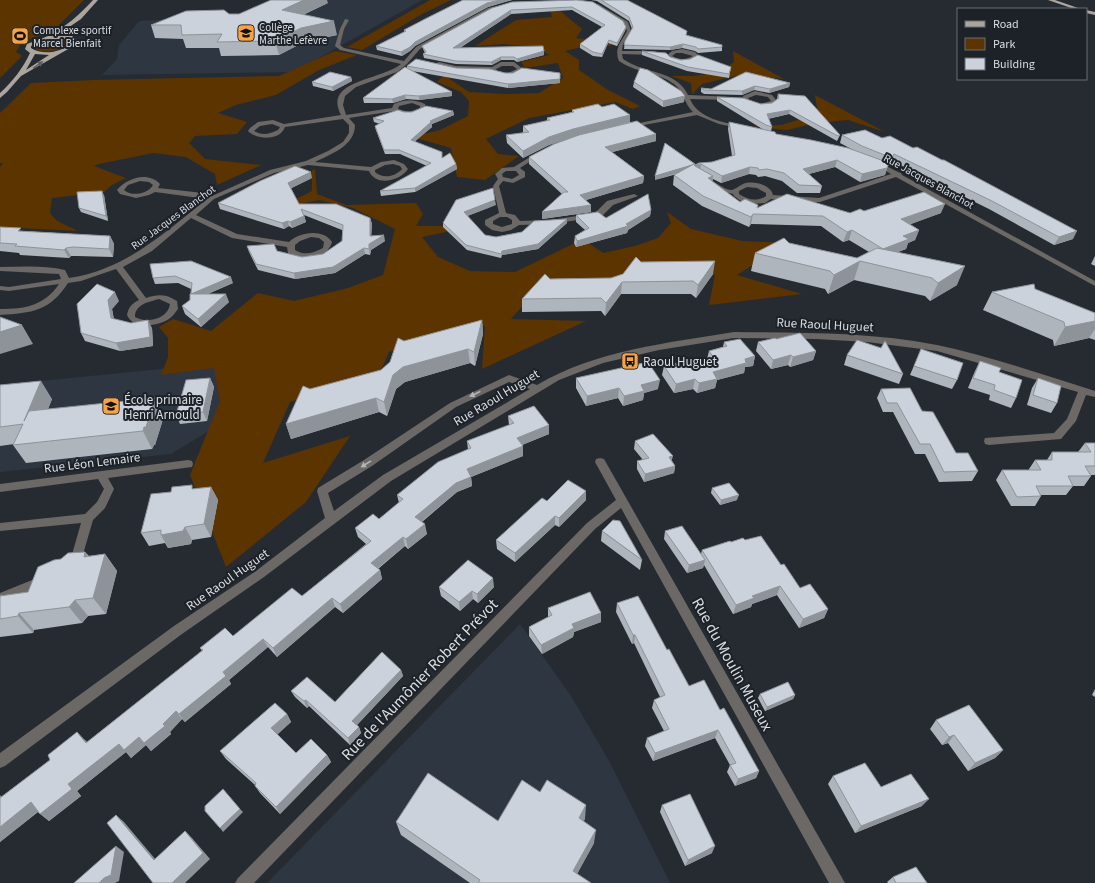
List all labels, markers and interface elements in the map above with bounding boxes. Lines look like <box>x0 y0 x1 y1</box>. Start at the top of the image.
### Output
legend <box>957 8 1087 80</box>
text: Road <box>993 16 1019 33</box>
place label: Collège Marthe Lefèvre <box>259 20 328 48</box>
place label: Complexe sportif Marcel Bienfait <box>33 23 112 51</box>
school or university icon: Collège Marthe Lefèvre <box>236 23 256 43</box>
sports icon: Complexe sportif Marcel Bienfait <box>10 26 30 46</box>
text: Park <box>993 36 1015 53</box>
text: Building <box>993 56 1035 73</box>
one-way arrow <box>33 61 44 69</box>
street label: Rue Jacques Blanchot <box>881 150 977 213</box>
street label: Rue Jacques Blanchot <box>128 181 219 253</box>
street label: Rue Raoul Huguet <box>776 313 875 337</box>
bus stop icon: Raoul Huguet <box>620 351 640 371</box>
place label: Raoul Huguet <box>643 353 717 371</box>
street label: Rue Raoul Huguet <box>450 365 543 431</box>
place label: École primaire Henri Arnould <box>124 391 202 424</box>
one-way arrow <box>470 391 481 397</box>
school or university icon: École primaire Henri Arnould <box>101 396 121 416</box>
street label: Rue Léon Lemaire <box>43 448 141 478</box>
one-way arrow <box>361 460 371 468</box>
street label: Rue Raoul Huguet <box>183 544 273 615</box>
street label: Rue de l'Aumônier Robert Prévot <box>336 594 503 765</box>
street label: Rue du Moulin Museux <box>686 594 778 735</box>

